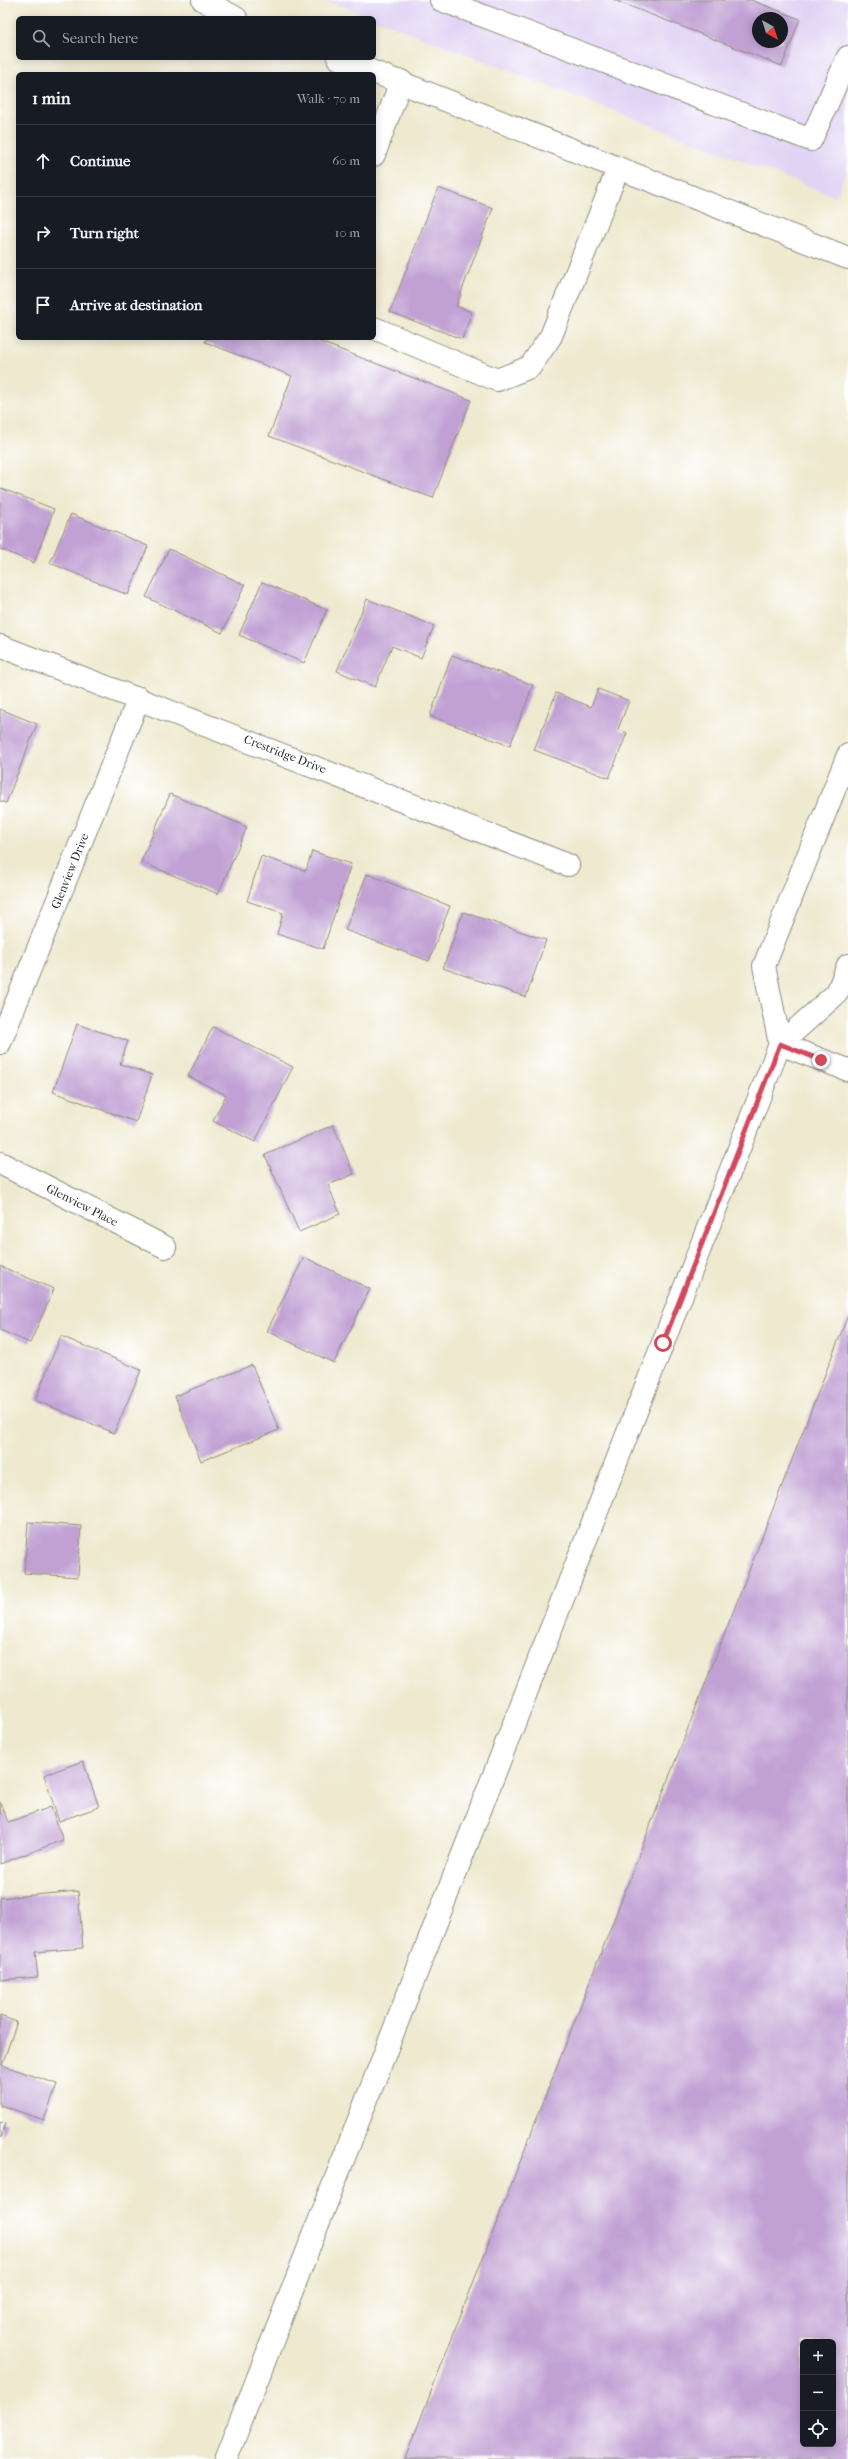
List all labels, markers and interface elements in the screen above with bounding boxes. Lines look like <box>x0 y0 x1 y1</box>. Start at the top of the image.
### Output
north arrow <box>752 12 788 48</box>
search box <box>16 16 376 60</box>
icon: search <box>30 27 52 49</box>
text: Search here <box>62 29 138 47</box>
text: 1 min <box>32 88 71 108</box>
text: Walk · 70 m <box>297 91 360 106</box>
icon: ahead <box>32 150 54 172</box>
text: Continue <box>70 152 130 170</box>
text: 60 m <box>332 153 360 168</box>
icon: right <box>32 222 54 244</box>
text: Turn right <box>70 224 139 242</box>
text: 10 m <box>335 225 360 240</box>
icon: arrive <box>32 294 54 316</box>
text: Arrive at destination <box>70 296 202 314</box>
street label: Crestridge Drive <box>242 732 328 776</box>
street label: Glenview Drive <box>48 831 92 911</box>
route end <box>812 1051 830 1069</box>
street label: Glenview Place <box>44 1181 120 1229</box>
route start <box>654 1334 672 1352</box>
map controls <box>800 2339 836 2447</box>
button: + <box>800 2339 836 2375</box>
button: − <box>800 2375 836 2411</box>
button: locate <box>800 2411 836 2447</box>

